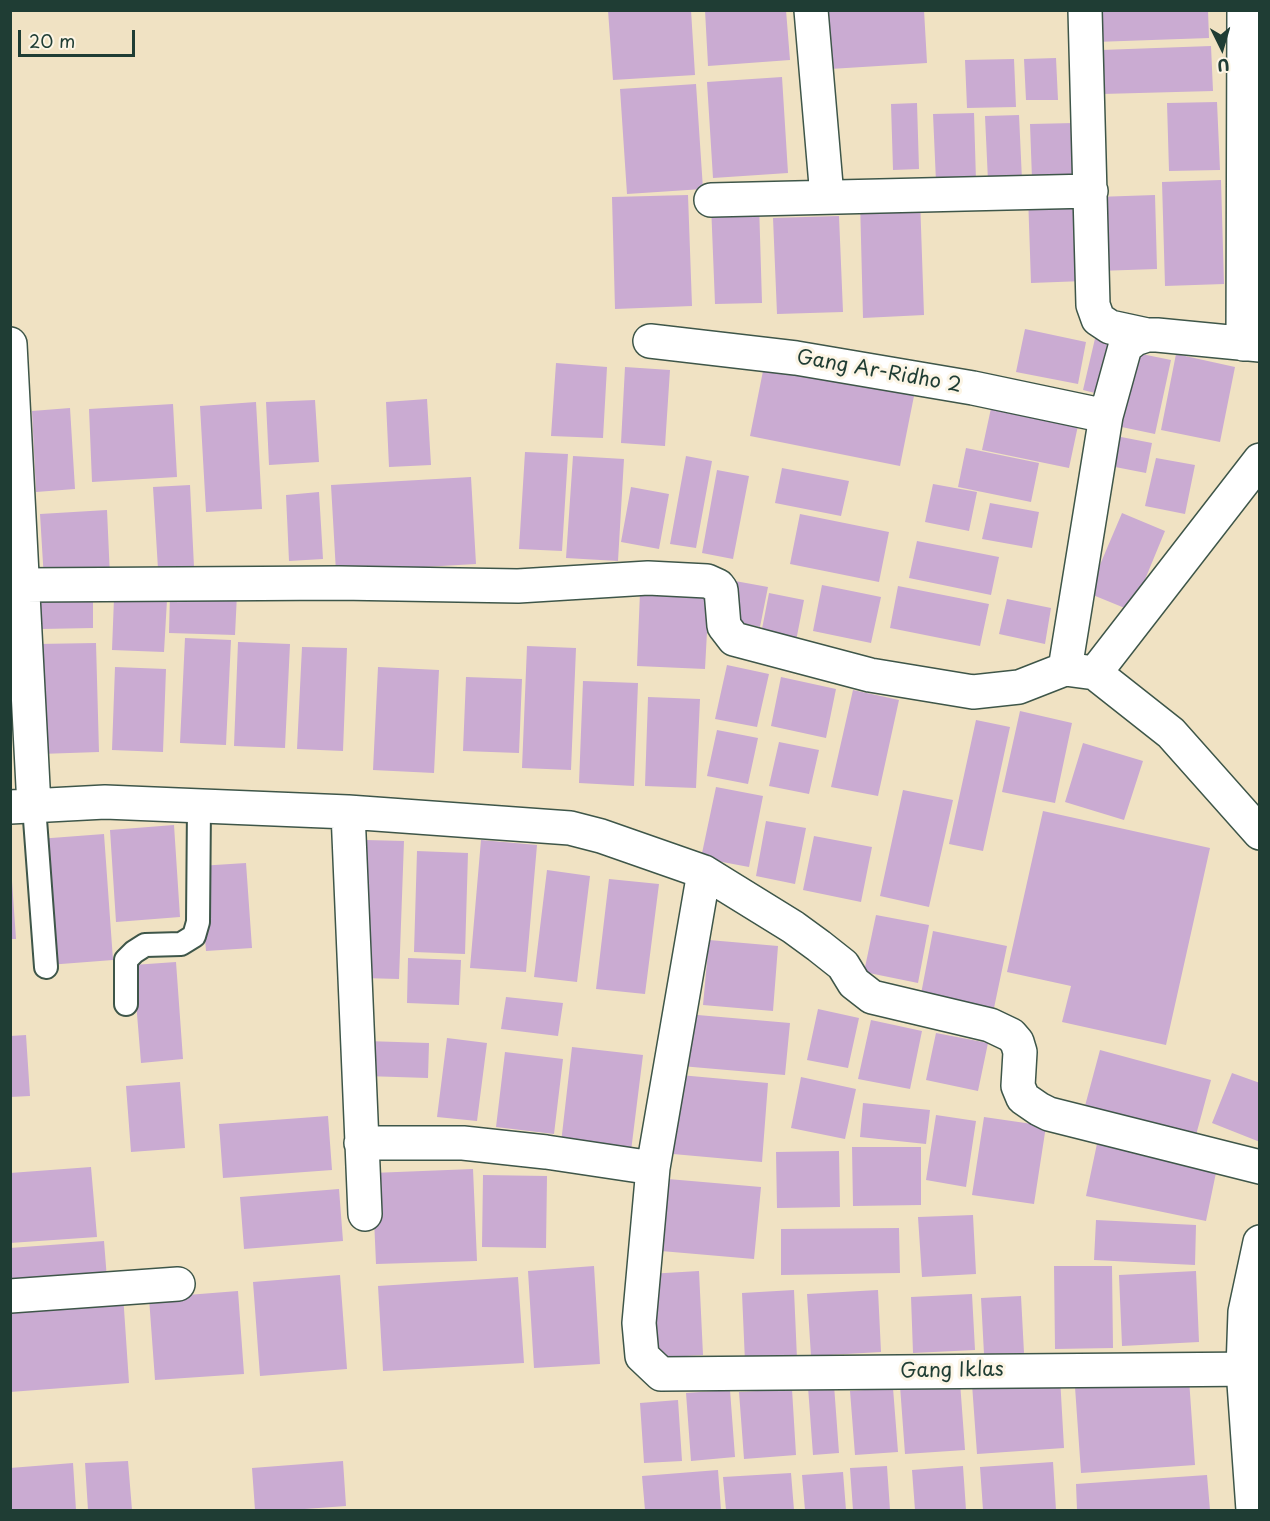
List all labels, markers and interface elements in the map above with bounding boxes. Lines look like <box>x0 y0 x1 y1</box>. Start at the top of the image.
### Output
scale bar <box>21 18 138 56</box>
north arrow <box>1192 18 1252 78</box>
text: 20 m <box>29 27 75 54</box>
text: U <box>1216 53 1231 78</box>
street label: Gang Ar-Ridho 2 <box>795 346 963 398</box>
street label: Gang Iklas <box>900 1358 1004 1384</box>

